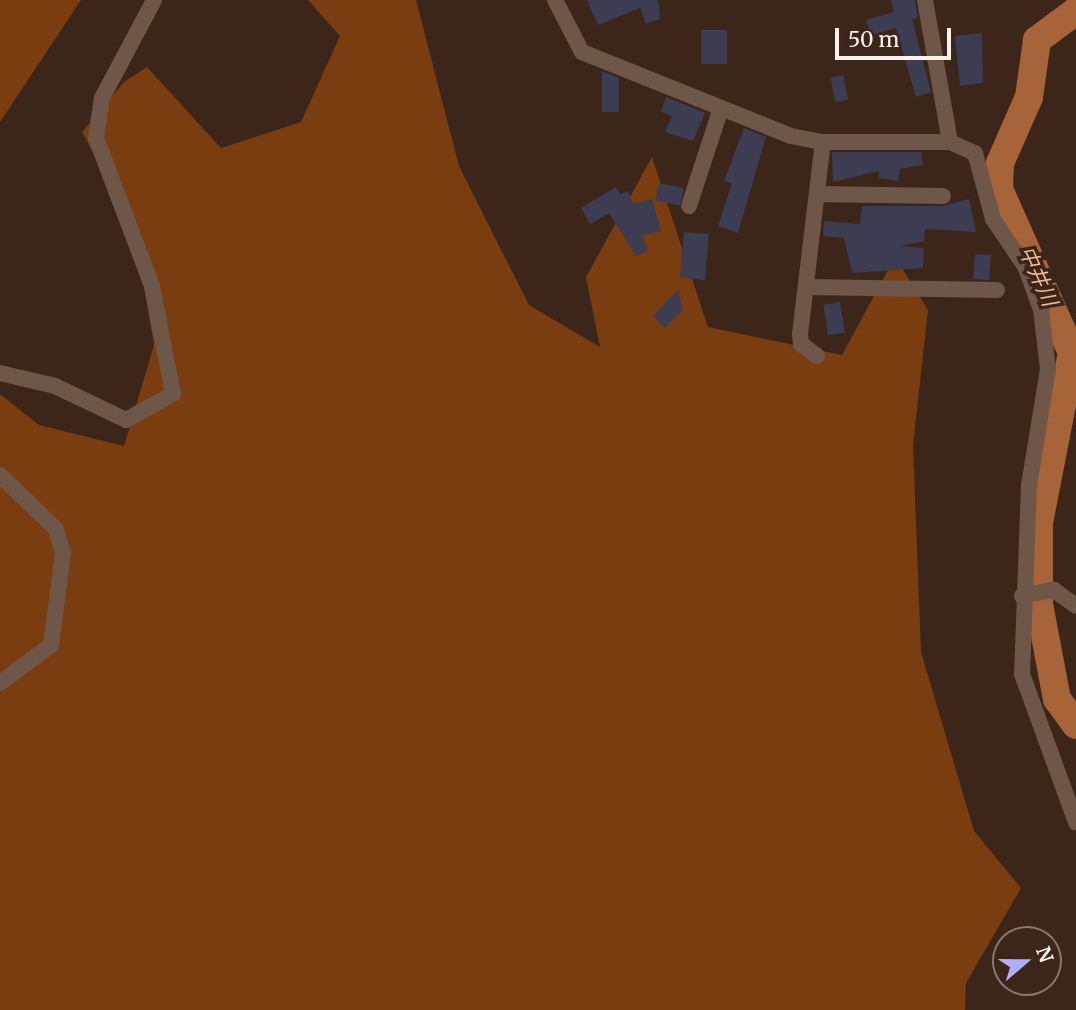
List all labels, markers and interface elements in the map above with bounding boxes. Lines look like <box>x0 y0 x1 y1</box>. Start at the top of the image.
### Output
scale bar <box>838 14 954 58</box>
text: 50 m <box>848 26 899 53</box>
water label: 中井川 <box>1014 242 1062 310</box>
north arrow <box>992 926 1062 996</box>
text: N <box>1031 943 1059 966</box>

